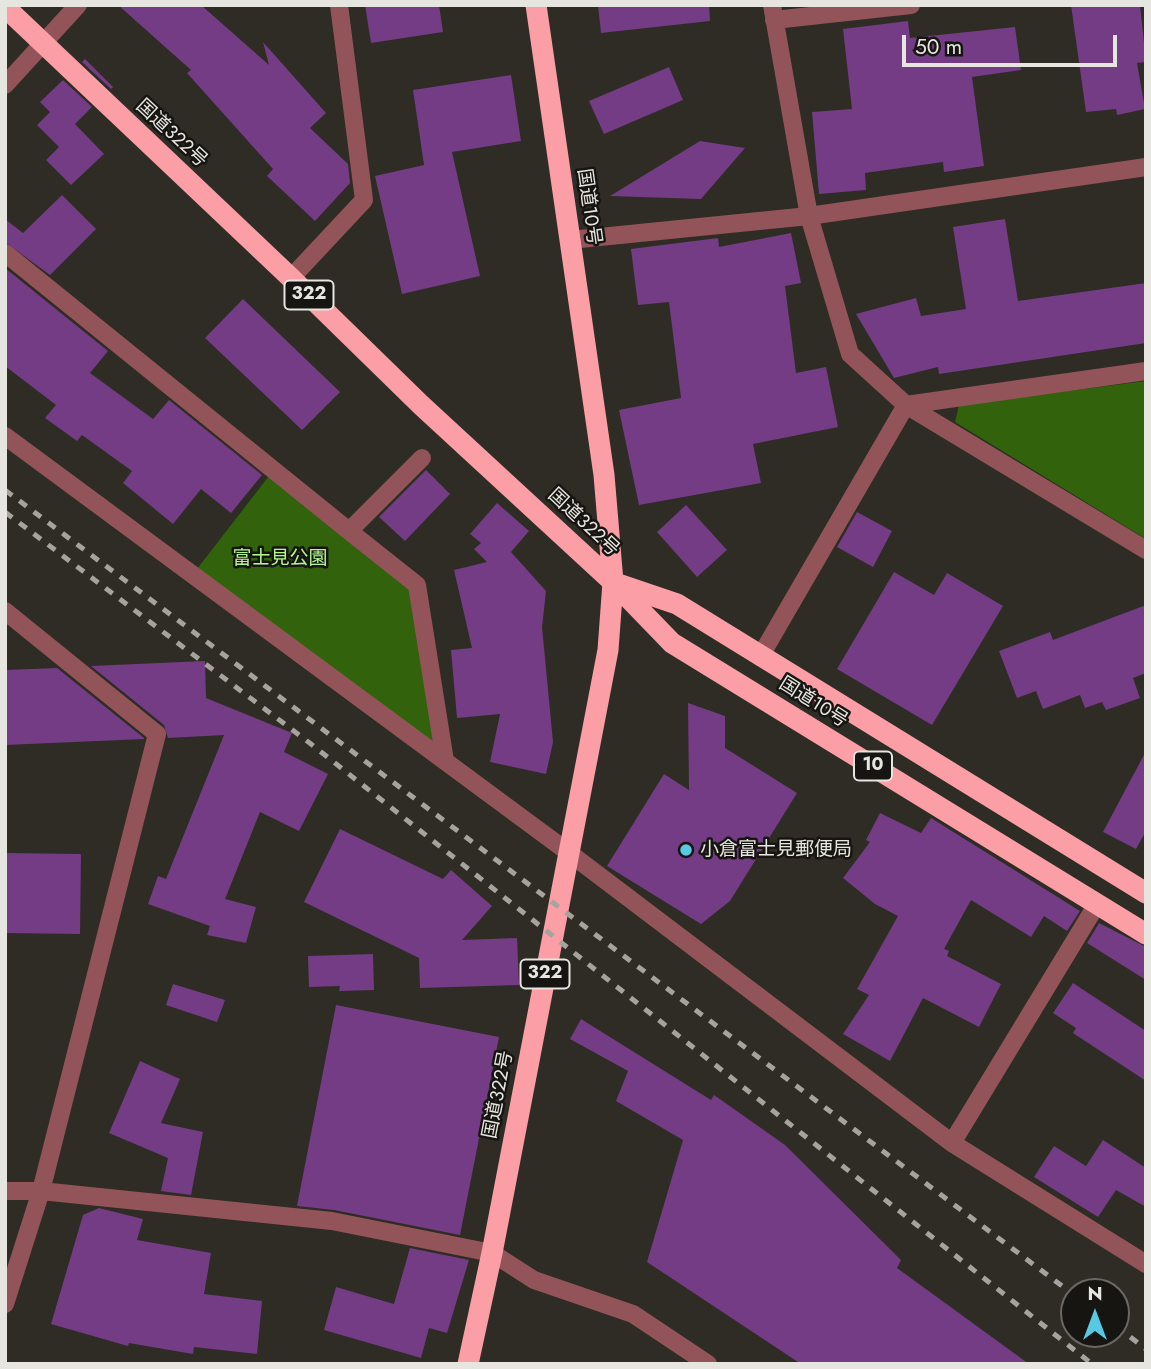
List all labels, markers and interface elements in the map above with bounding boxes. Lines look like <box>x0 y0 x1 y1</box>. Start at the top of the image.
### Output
scale bar <box>906 21 1121 65</box>
text: 50 m <box>915 32 962 62</box>
street label: 国道322号 <box>131 95 211 173</box>
street label: 国道10号 <box>571 167 605 247</box>
road number: 322 <box>284 281 334 310</box>
street label: 国道322号 <box>543 484 623 562</box>
park label: 富士見公園 <box>233 548 327 570</box>
street label: 国道10号 <box>774 673 852 733</box>
road number: 10 <box>854 752 892 780</box>
place label: 小倉富士見郵便局 <box>700 839 852 861</box>
marker: 小倉富士見郵便局 <box>678 842 694 858</box>
road number: 322 <box>520 959 570 988</box>
street label: 国道322号 <box>479 1049 519 1141</box>
north arrow <box>1060 1278 1130 1348</box>
text: N <box>1087 1280 1103 1307</box>

